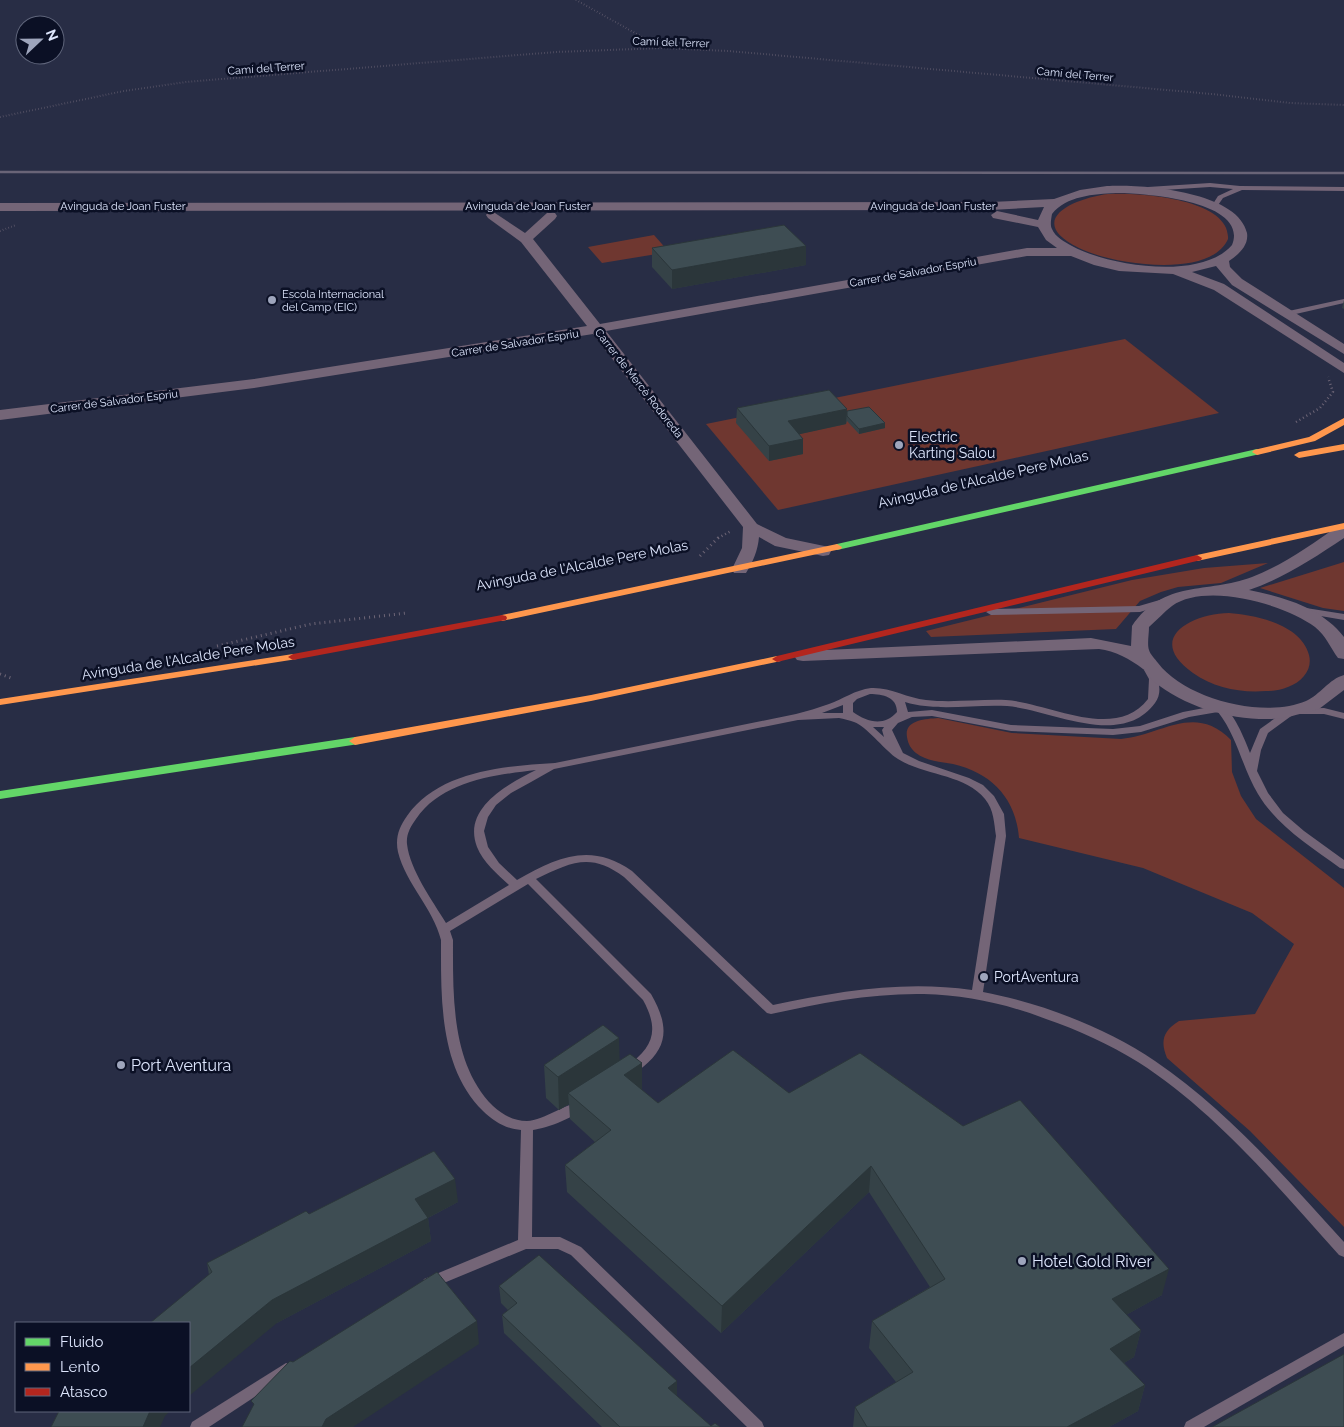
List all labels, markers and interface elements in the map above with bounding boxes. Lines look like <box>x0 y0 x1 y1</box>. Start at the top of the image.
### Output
north arrow <box>15 15 65 65</box>
text: N <box>43 27 61 43</box>
street label: Camí del Terrer <box>632 35 710 50</box>
street label: Camí del Terrer <box>227 59 305 78</box>
street label: Camí del Terrer <box>1036 65 1114 84</box>
street label: Avinguda de Joan Fuster <box>60 200 186 213</box>
street label: Avinguda de Joan Fuster <box>465 200 591 213</box>
street label: Avinguda de Joan Fuster <box>870 200 996 213</box>
street label: Carrer de Salvador Espriu <box>849 255 978 290</box>
place label: Escola Internacional del Camp (EIC) <box>282 288 384 314</box>
marker: Escola Internacional del Camp (EIC) <box>266 294 278 306</box>
street label: Carrer de Mercè Rodoreda <box>592 326 685 440</box>
street label: Carrer de Salvador Espriu <box>451 327 580 360</box>
street label: Carrer de Salvador Espriu <box>49 387 179 416</box>
place label: Electric Karting Salou <box>909 429 995 461</box>
marker: Electric Karting Salou <box>893 439 905 451</box>
street label: Avinguda de l'Alcalde Pere Molas <box>876 447 1090 511</box>
street label: Avinguda de l'Alcalde Pere Molas <box>475 537 689 593</box>
street label: Avinguda de l'Alcalde Pere Molas <box>80 633 296 683</box>
place label: PortAventura <box>994 969 1079 985</box>
marker: PortAventura <box>978 971 990 983</box>
place label: Port Aventura <box>131 1056 231 1075</box>
marker: Port Aventura <box>115 1059 127 1071</box>
place label: Hotel Gold River <box>1032 1252 1152 1271</box>
marker: Hotel Gold River <box>1016 1255 1028 1267</box>
legend <box>15 1322 190 1412</box>
text: Fluido <box>60 1333 103 1351</box>
text: Lento <box>60 1358 100 1376</box>
text: Atasco <box>60 1383 107 1401</box>

